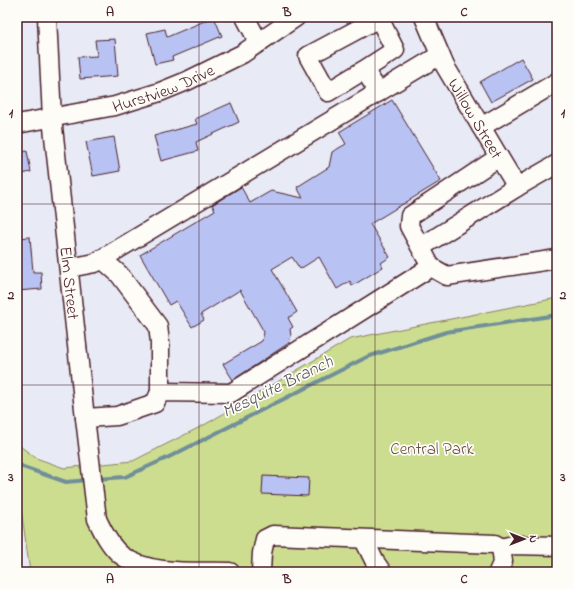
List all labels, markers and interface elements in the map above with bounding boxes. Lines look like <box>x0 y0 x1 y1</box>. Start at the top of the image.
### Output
text: A <box>106 3 114 22</box>
text: B <box>282 3 292 22</box>
text: C <box>460 3 468 22</box>
street label: Hurstview Drive <box>109 58 219 120</box>
street label: Willow Street <box>441 74 509 164</box>
text: 1 <box>9 104 14 123</box>
text: 1 <box>561 104 566 123</box>
street label: Elm Street <box>52 245 85 321</box>
text: 2 <box>7 286 15 305</box>
text: 2 <box>559 286 567 305</box>
water label: Mesquite Branch <box>218 349 338 426</box>
park label: Central Park <box>390 437 474 462</box>
text: 3 <box>7 468 14 487</box>
text: 3 <box>559 468 566 487</box>
north arrow <box>504 519 544 559</box>
text: N <box>525 535 541 543</box>
text: A <box>106 570 114 589</box>
text: B <box>282 570 292 589</box>
text: C <box>460 570 468 589</box>

